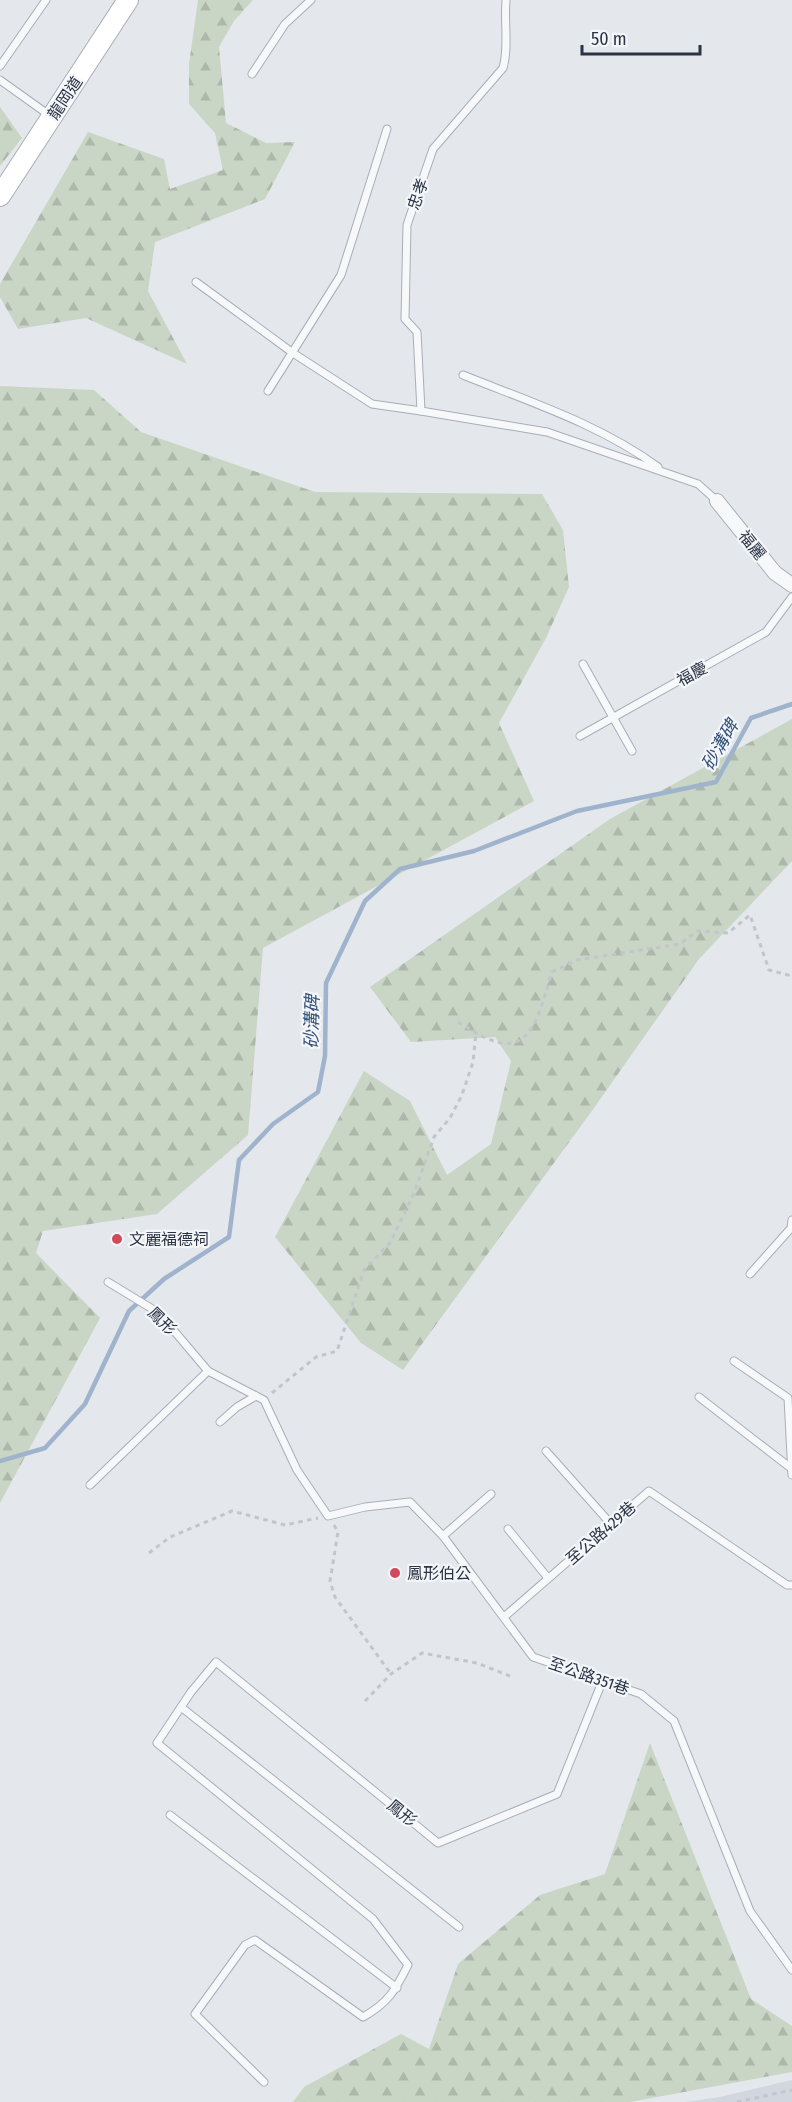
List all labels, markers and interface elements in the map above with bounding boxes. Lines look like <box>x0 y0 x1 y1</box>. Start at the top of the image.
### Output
scale bar <box>582 18 700 56</box>
text: 50 m <box>591 28 627 50</box>
street label: 龍岡道 <box>44 73 86 123</box>
street label: 忠孝 <box>404 176 432 212</box>
street label: 福麗 <box>735 527 769 563</box>
street label: 福慶 <box>673 658 711 690</box>
water label: 砂溝碑 <box>697 714 744 774</box>
water label: 砂溝碑 <box>301 993 324 1049</box>
place label: 文麗福德祠 <box>129 1230 209 1249</box>
marker: 文麗福德祠 <box>110 1232 124 1246</box>
street label: 鳳形 <box>144 1303 180 1339</box>
street label: 至公路429巷 <box>562 1498 640 1568</box>
place label: 鳳形伯公 <box>407 1564 471 1583</box>
marker: 鳳形伯公 <box>388 1566 402 1580</box>
street label: 至公路351巷 <box>546 1653 632 1699</box>
street label: 鳳形 <box>384 1796 420 1830</box>

